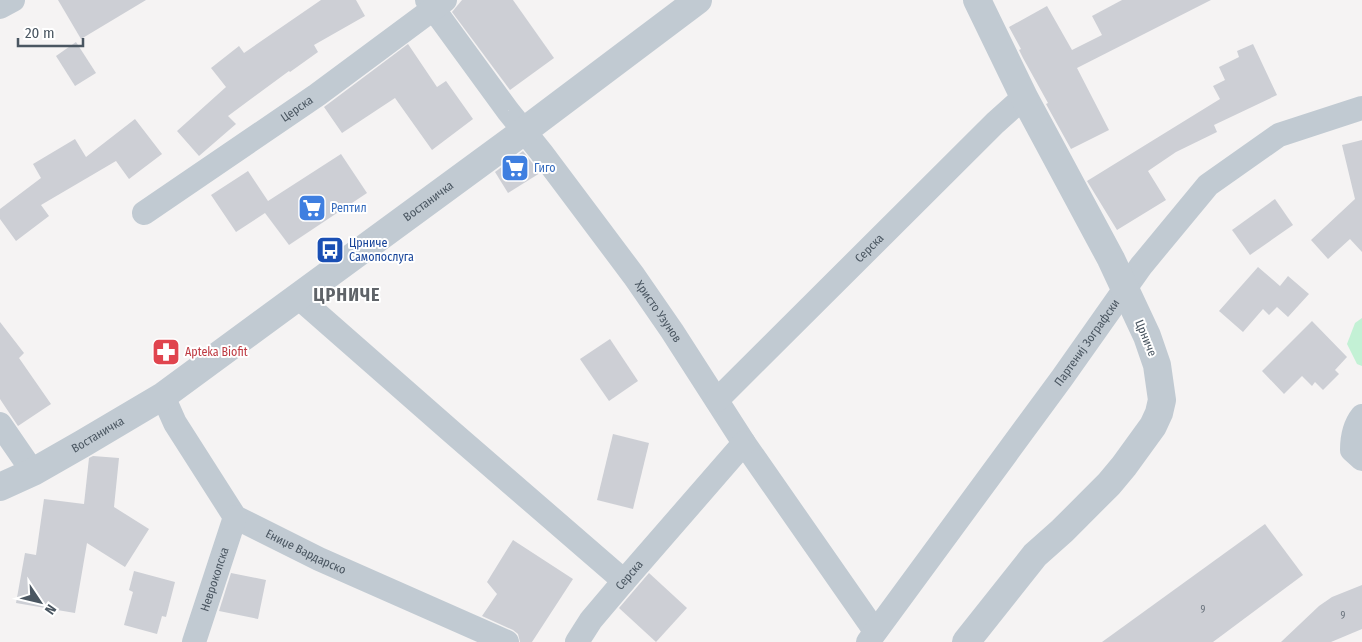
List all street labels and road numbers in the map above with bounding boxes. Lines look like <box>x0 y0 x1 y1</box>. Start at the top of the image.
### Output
street label: Церска <box>278 93 316 125</box>
street label: Востаничка <box>401 178 456 224</box>
street label: Серска <box>852 231 887 265</box>
street label: Христо Узунов <box>632 278 684 345</box>
street label: Партениј Зографски <box>1051 296 1123 389</box>
street label: Црниче <box>1132 318 1160 358</box>
street label: Востаничка <box>69 414 127 456</box>
street label: Ениџе Вардарско <box>263 526 348 577</box>
street label: Неврокопска <box>198 545 232 613</box>
street label: Серска <box>613 557 646 593</box>

